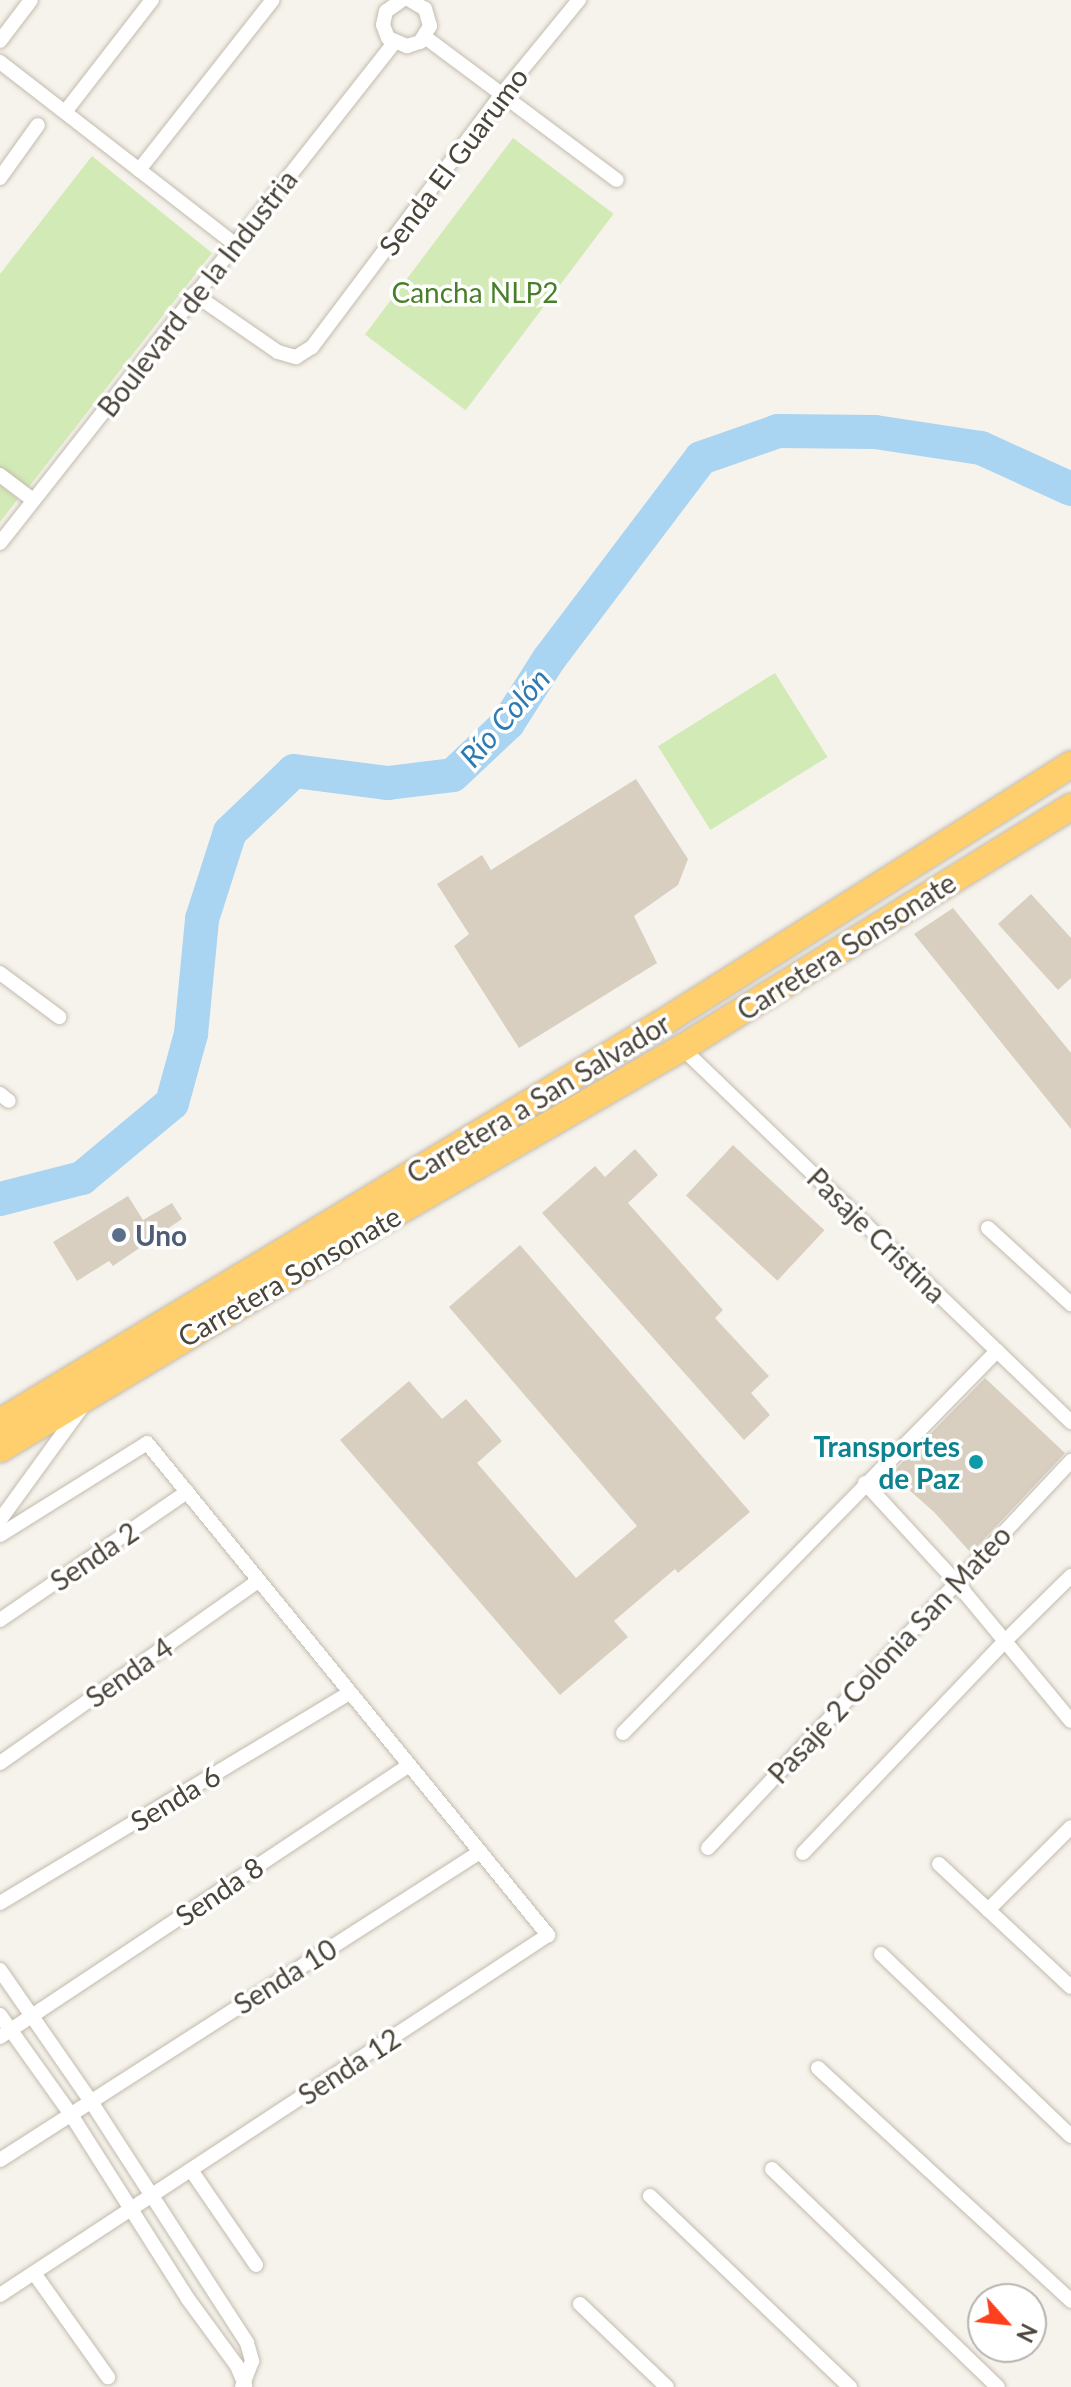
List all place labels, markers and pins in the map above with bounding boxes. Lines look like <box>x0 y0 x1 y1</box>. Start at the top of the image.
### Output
place label: Uno <box>135 1218 187 1252</box>
marker: Uno <box>110 1226 128 1244</box>
place label: Transportes de Paz <box>813 1429 960 1495</box>
marker: Transportes de Paz <box>967 1453 985 1471</box>

